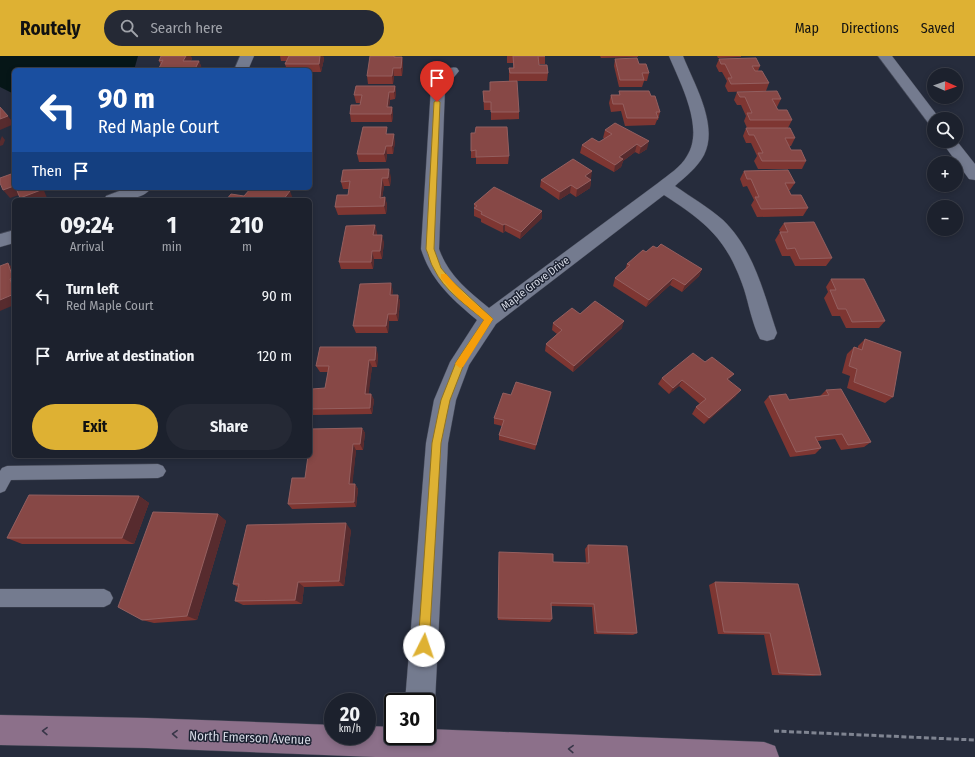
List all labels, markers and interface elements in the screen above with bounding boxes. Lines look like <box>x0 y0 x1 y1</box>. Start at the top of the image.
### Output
search box <box>104 10 384 46</box>
text: Routely <box>20 17 80 40</box>
icon: search <box>118 17 140 39</box>
text: Search here <box>150 19 223 37</box>
text: Map <box>795 20 819 37</box>
text: Directions <box>841 20 899 37</box>
text: Saved <box>921 20 955 37</box>
pin <box>420 61 454 102</box>
icon: arrive <box>426 67 448 89</box>
north arrow <box>927 68 963 104</box>
map controls <box>927 68 963 236</box>
text: 90 m <box>98 82 155 115</box>
icon: left <box>32 84 84 136</box>
button: search <box>927 112 963 148</box>
text: Red Maple Court <box>98 116 219 138</box>
button: + <box>927 156 963 192</box>
icon: arrive <box>70 160 92 182</box>
text: Then <box>32 162 62 180</box>
button: − <box>927 200 963 236</box>
text: 09:24 <box>60 211 114 239</box>
text: 1 <box>167 211 177 239</box>
text: 210 <box>230 211 264 239</box>
text: Arrival <box>70 239 104 254</box>
text: min <box>162 239 182 254</box>
text: m <box>242 239 252 254</box>
street label: Maple Grove Drive <box>499 254 572 313</box>
text: Turn left <box>66 280 119 298</box>
icon: left <box>32 285 54 307</box>
text: 90 m <box>262 287 292 305</box>
text: Red Maple Court <box>66 298 153 313</box>
icon: arrive <box>32 345 54 367</box>
text: Arrive at destination <box>66 347 194 365</box>
text: 120 m <box>257 347 292 365</box>
button: Exit <box>32 404 158 450</box>
button: Share <box>166 404 292 450</box>
position arrow <box>403 625 445 667</box>
speed limit sign: 30 <box>384 693 436 745</box>
text: 20 <box>340 702 360 726</box>
text: km/h <box>339 723 361 735</box>
one-way arrow <box>42 727 48 735</box>
street label: North Emerson Avenue <box>189 728 311 747</box>
one-way arrow <box>172 730 178 739</box>
one-way arrow <box>568 745 574 754</box>

